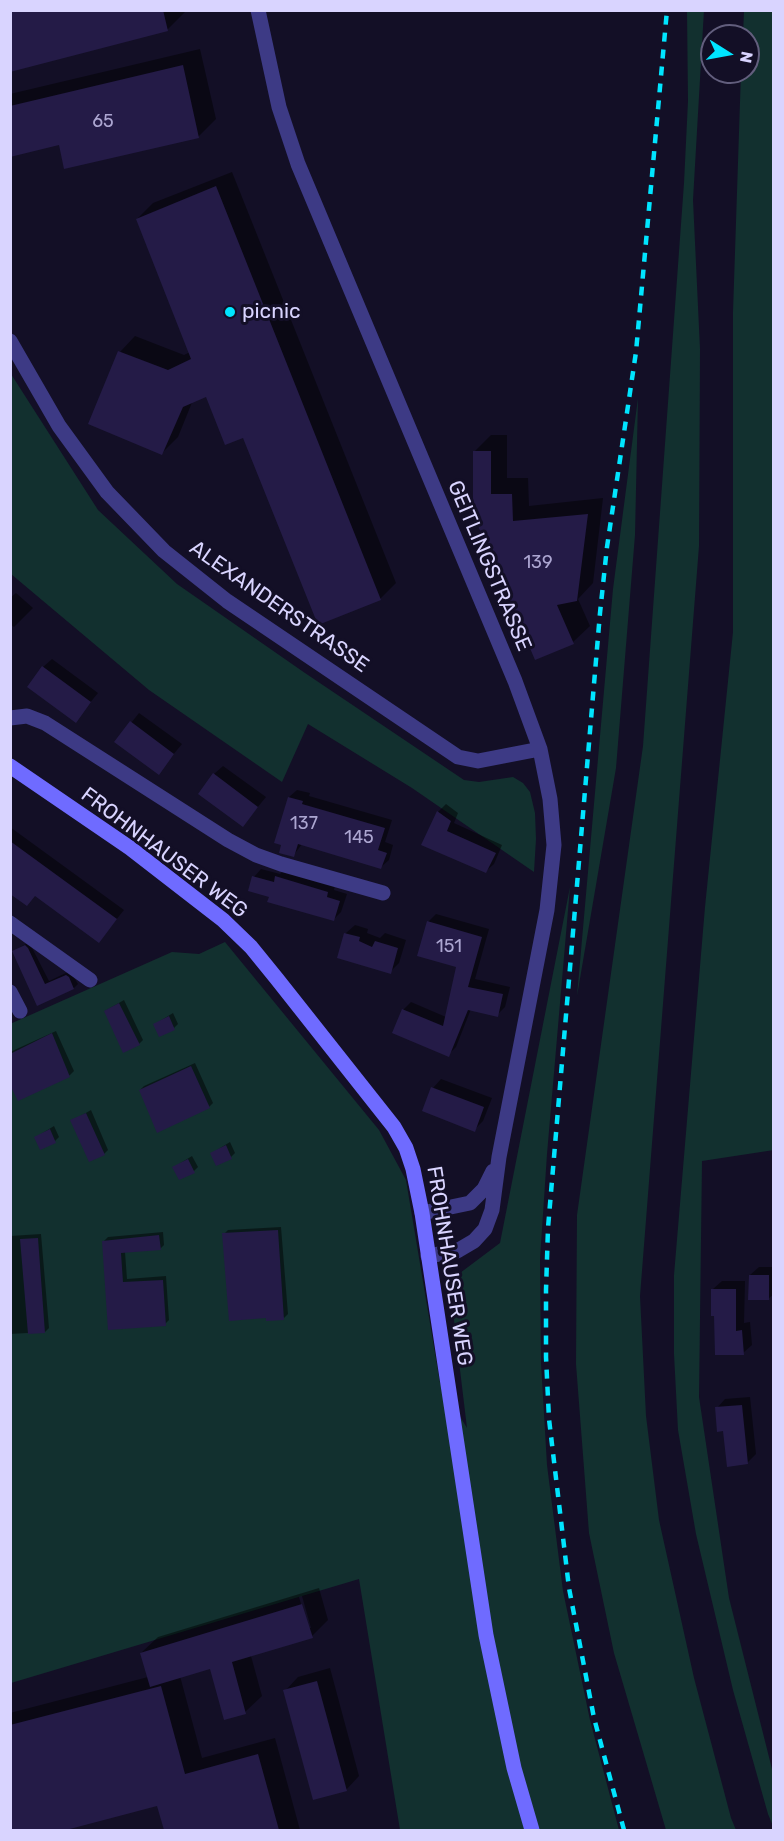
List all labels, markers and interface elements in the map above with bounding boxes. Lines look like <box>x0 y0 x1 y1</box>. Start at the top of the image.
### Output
north arrow <box>700 24 760 84</box>
text: N <box>736 50 757 65</box>
house number: 65 <box>92 111 114 133</box>
place label: picnic <box>242 299 301 325</box>
marker: picnic <box>223 305 237 319</box>
street label: GEITLINGSTRASSE <box>442 477 536 655</box>
street label: ALEXANDERSTRASSE <box>185 536 373 678</box>
house number: 139 <box>523 552 553 574</box>
street label: FROHNHAUSER WEG <box>76 782 252 924</box>
house number: 137 <box>290 813 318 835</box>
house number: 145 <box>344 827 374 849</box>
house number: 151 <box>436 936 462 958</box>
street label: FROHNHAUSER WEG <box>421 1164 477 1368</box>

